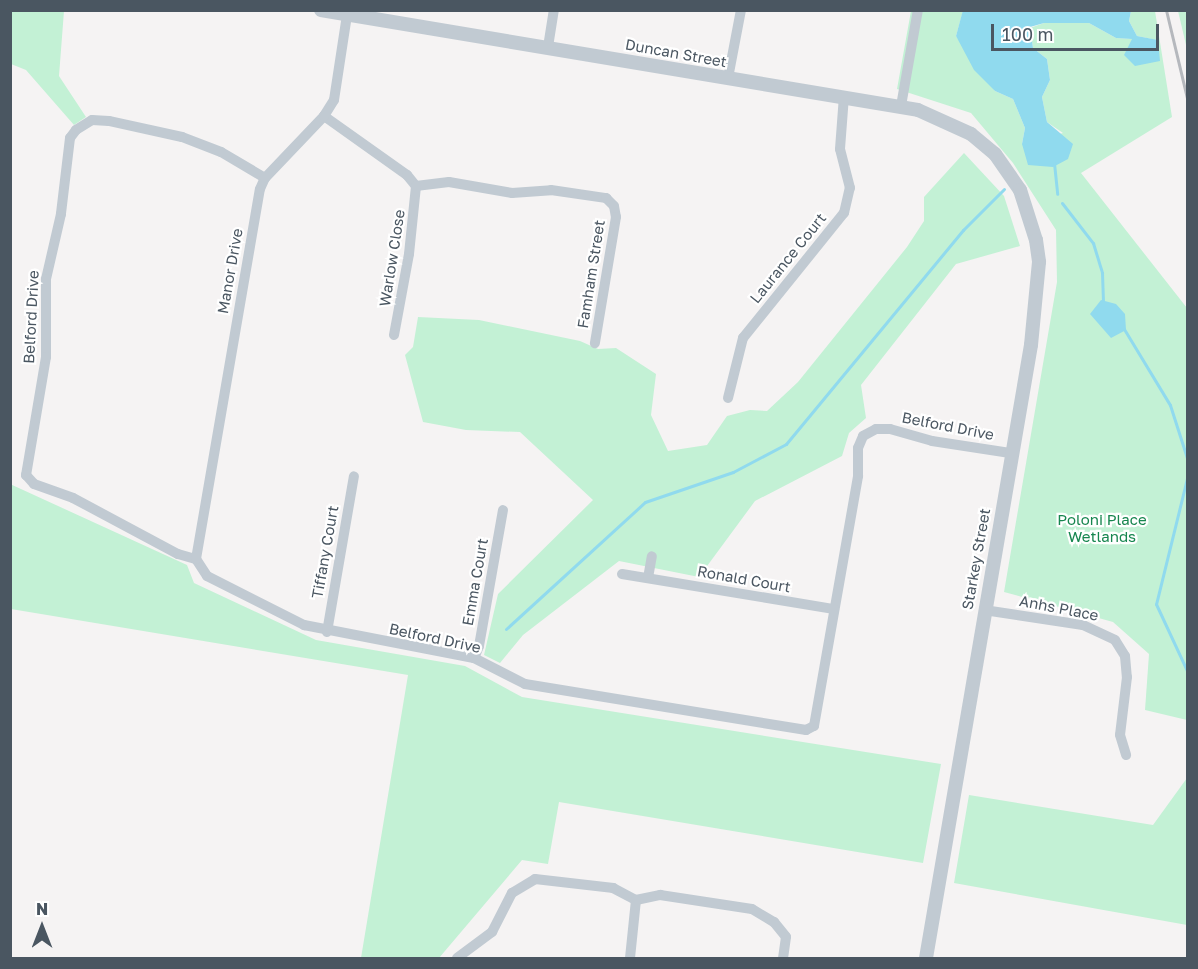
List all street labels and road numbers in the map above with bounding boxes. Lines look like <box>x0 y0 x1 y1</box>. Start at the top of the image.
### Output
street label: Duncan Street <box>624 35 728 71</box>
street label: Warlow Close <box>375 208 409 308</box>
street label: Laurance Court <box>746 209 830 307</box>
street label: Famham Street <box>574 219 608 329</box>
street label: Manor Drive <box>214 227 246 315</box>
street label: Belford Drive <box>20 270 42 364</box>
street label: Belford Drive <box>900 408 996 444</box>
street label: Tiffany Court <box>308 504 342 600</box>
street label: Starkey Street <box>958 507 994 611</box>
street label: Emma Court <box>458 537 492 627</box>
street label: Ronald Court <box>696 562 792 596</box>
street label: Anhs Place <box>1018 592 1100 624</box>
street label: Belford Drive <box>387 619 483 657</box>

